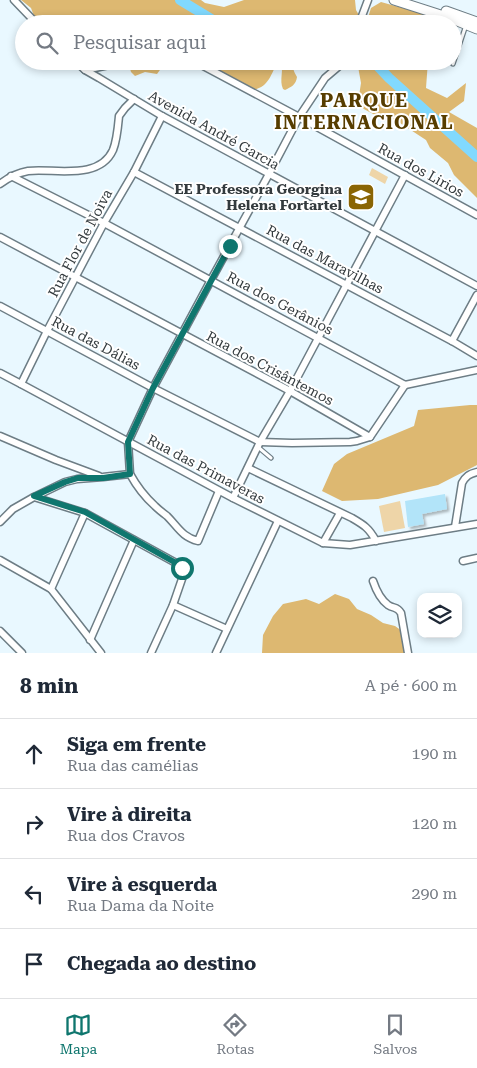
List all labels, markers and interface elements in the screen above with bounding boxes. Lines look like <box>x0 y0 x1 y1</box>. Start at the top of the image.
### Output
search box <box>15 15 462 70</box>
icon: search <box>33 29 61 57</box>
text: Pesquisar aqui <box>73 31 206 54</box>
street label: Avenida André Garcia <box>146 87 283 173</box>
district label: PARQUE INTERNACIONAL <box>274 89 454 134</box>
street label: Rua dos Lirios <box>375 140 467 200</box>
place label: EE Professora Georgina Helena Fortartel <box>174 181 343 213</box>
school or university icon: EE Professora Georgina Helena Fortartel <box>346 182 376 212</box>
street label: Rua Flor de Noiva <box>45 186 115 300</box>
street label: Rua das Maravilhas <box>264 221 386 297</box>
route end <box>219 235 242 258</box>
street label: Rua dos Gerânios <box>224 268 336 338</box>
street label: Rua das Dálias <box>49 313 143 373</box>
street label: Rua dos Crisântemos <box>204 328 337 408</box>
street label: Rua das Primaveras <box>145 431 268 507</box>
route start <box>171 557 194 580</box>
map controls <box>417 593 462 638</box>
button: layers <box>417 593 462 638</box>
text: 8 min <box>20 674 78 698</box>
text: A pé · 600 m <box>365 676 457 695</box>
text: Siga em frente <box>67 733 206 756</box>
icon: ahead <box>20 740 48 768</box>
text: 190 m <box>411 744 457 763</box>
text: Rua das camélias <box>67 756 198 775</box>
text: Vire à direita <box>67 803 191 826</box>
icon: right <box>20 810 48 838</box>
text: 120 m <box>411 814 457 833</box>
text: Rua dos Cravos <box>67 826 185 845</box>
text: Vire à esquerda <box>67 873 217 896</box>
icon: left <box>20 880 48 908</box>
text: 290 m <box>411 884 457 903</box>
text: Rua Dama da Noite <box>67 896 214 915</box>
icon: arrive <box>20 950 48 978</box>
text: Chegada ao destino <box>67 952 256 975</box>
tab: Mapa <box>60 1011 97 1057</box>
tab: Rotas <box>217 1011 254 1057</box>
tab: Salvos <box>373 1011 417 1057</box>

